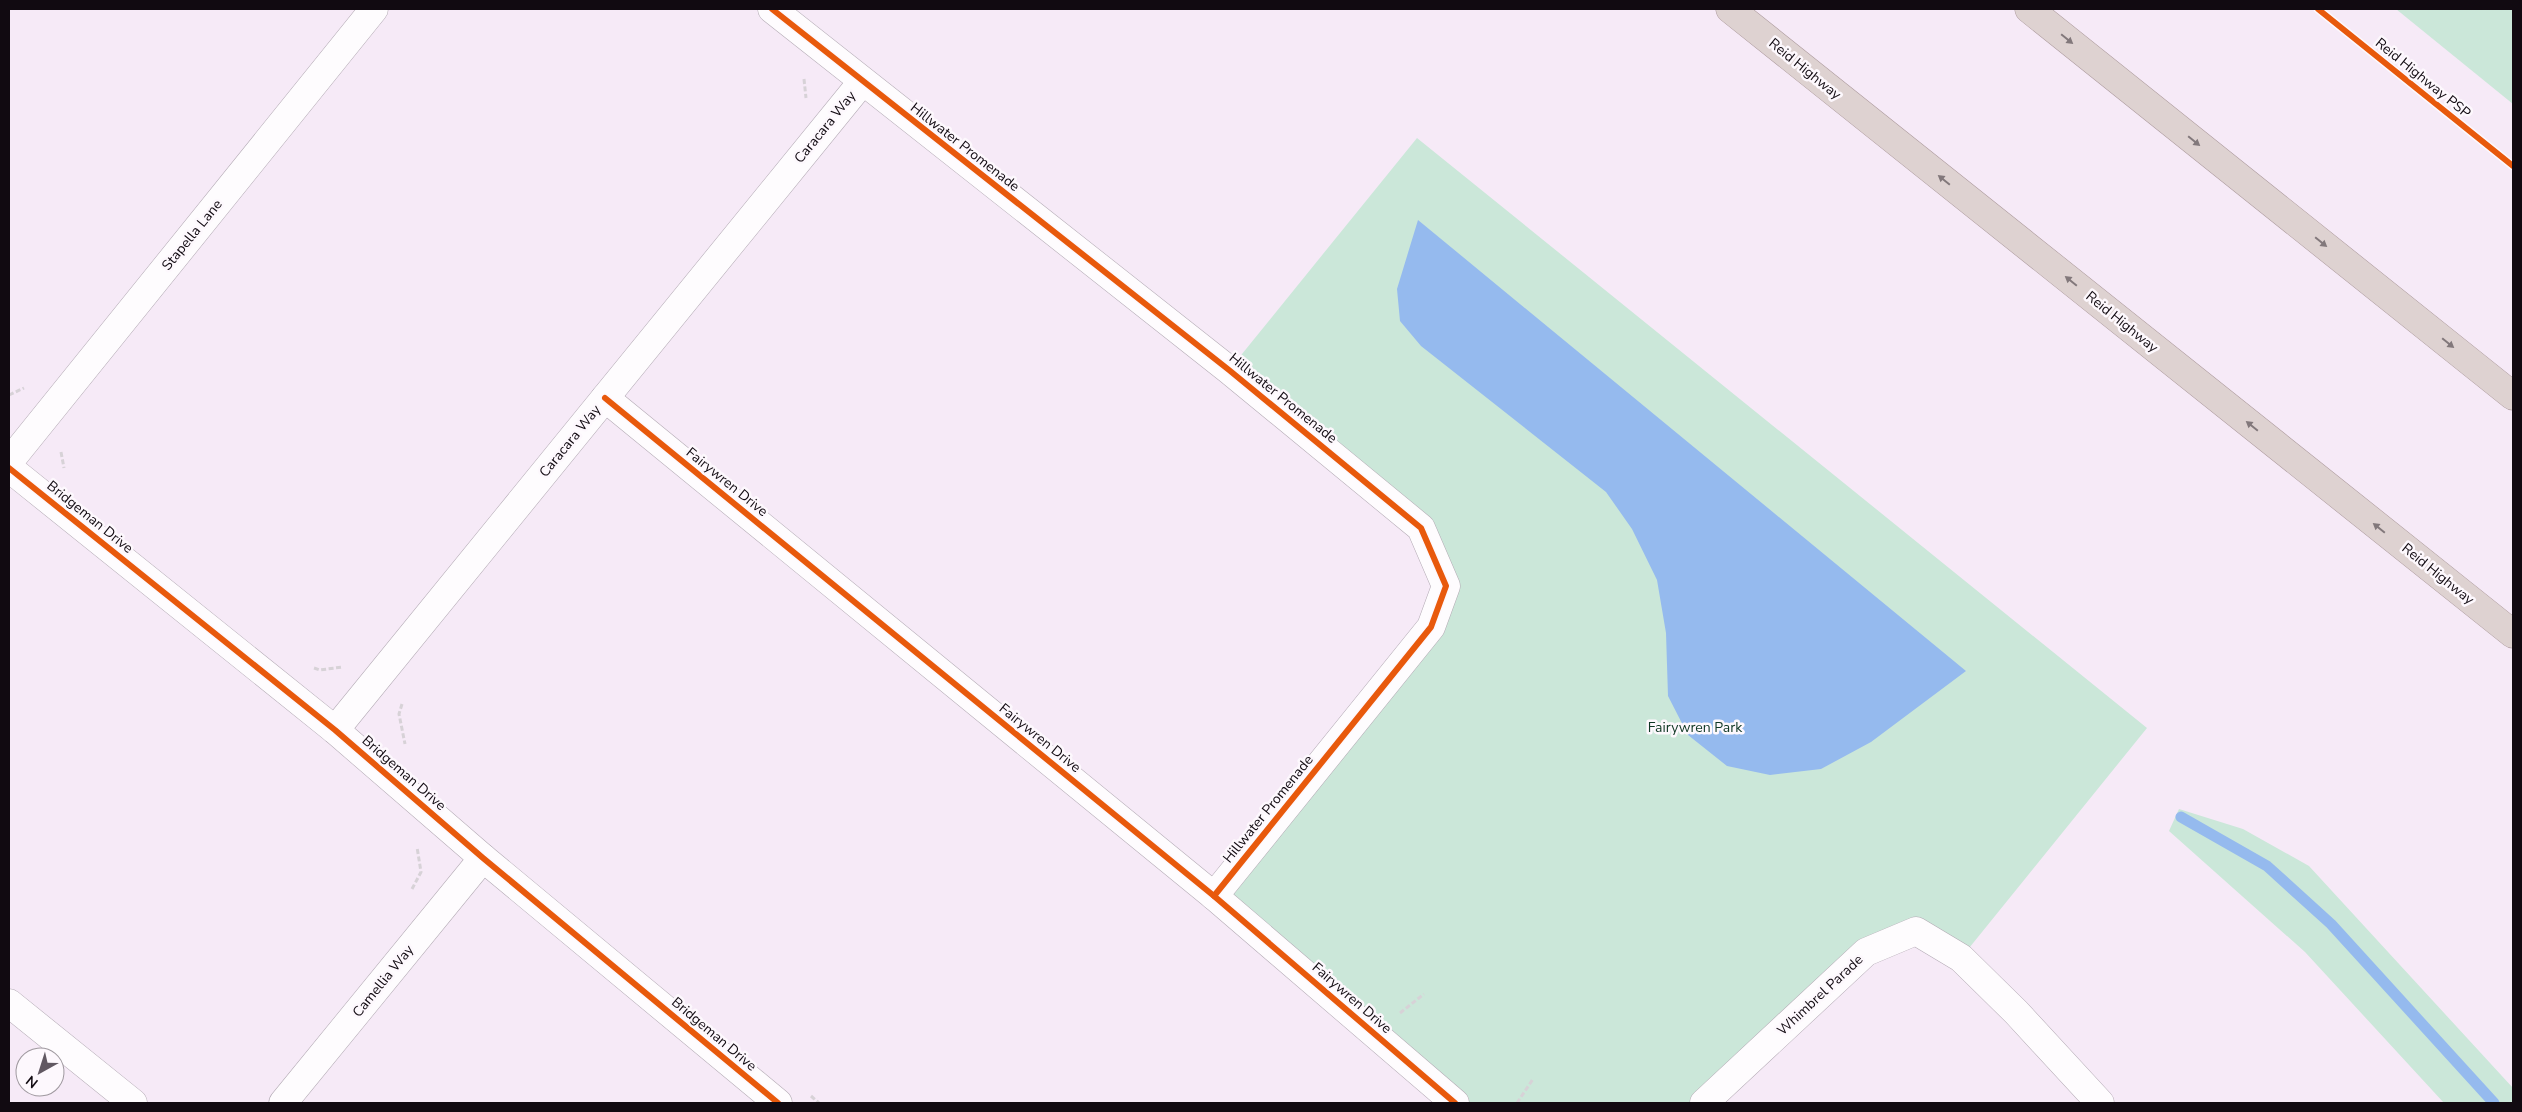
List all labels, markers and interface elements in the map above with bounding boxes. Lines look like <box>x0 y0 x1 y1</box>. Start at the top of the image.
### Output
street label: Reid Highway <box>1765 34 1846 105</box>
one-way arrow <box>2060 34 2073 45</box>
street label: Reid Highway PSP <box>2371 34 2475 123</box>
street label: Caracara Way <box>790 86 861 167</box>
street label: Hillwater Promenade <box>906 98 1024 196</box>
one-way arrow <box>2187 135 2200 146</box>
one-way arrow <box>1938 174 1951 185</box>
street label: Stapella Lane <box>157 196 227 274</box>
one-way arrow <box>2314 237 2328 247</box>
one-way arrow <box>2064 276 2078 286</box>
street label: Reid Highway <box>2082 287 2163 358</box>
one-way arrow <box>2441 338 2454 349</box>
street label: Hillwater Promenade <box>1225 349 1341 447</box>
street label: Caracara Way <box>535 400 606 481</box>
one-way arrow <box>2246 421 2259 432</box>
street label: Fairywren Drive <box>682 443 772 521</box>
street label: Bridgeman Drive <box>43 476 137 558</box>
one-way arrow <box>2373 522 2386 533</box>
street label: Reid Highway <box>2398 539 2479 610</box>
street label: Fairywren Drive <box>995 699 1085 777</box>
park label: Fairywren Park <box>1648 718 1743 737</box>
street label: Bridgeman Drive <box>358 731 450 815</box>
street label: Hillwater Promenade <box>1219 751 1317 867</box>
street label: Camellia Way <box>348 940 418 1021</box>
street label: Whimbrel Parade <box>1773 950 1867 1040</box>
street label: Fairywren Drive <box>1308 958 1396 1038</box>
street label: Bridgeman Drive <box>667 993 761 1075</box>
north arrow <box>15 1047 65 1097</box>
text: N <box>22 1071 42 1092</box>

